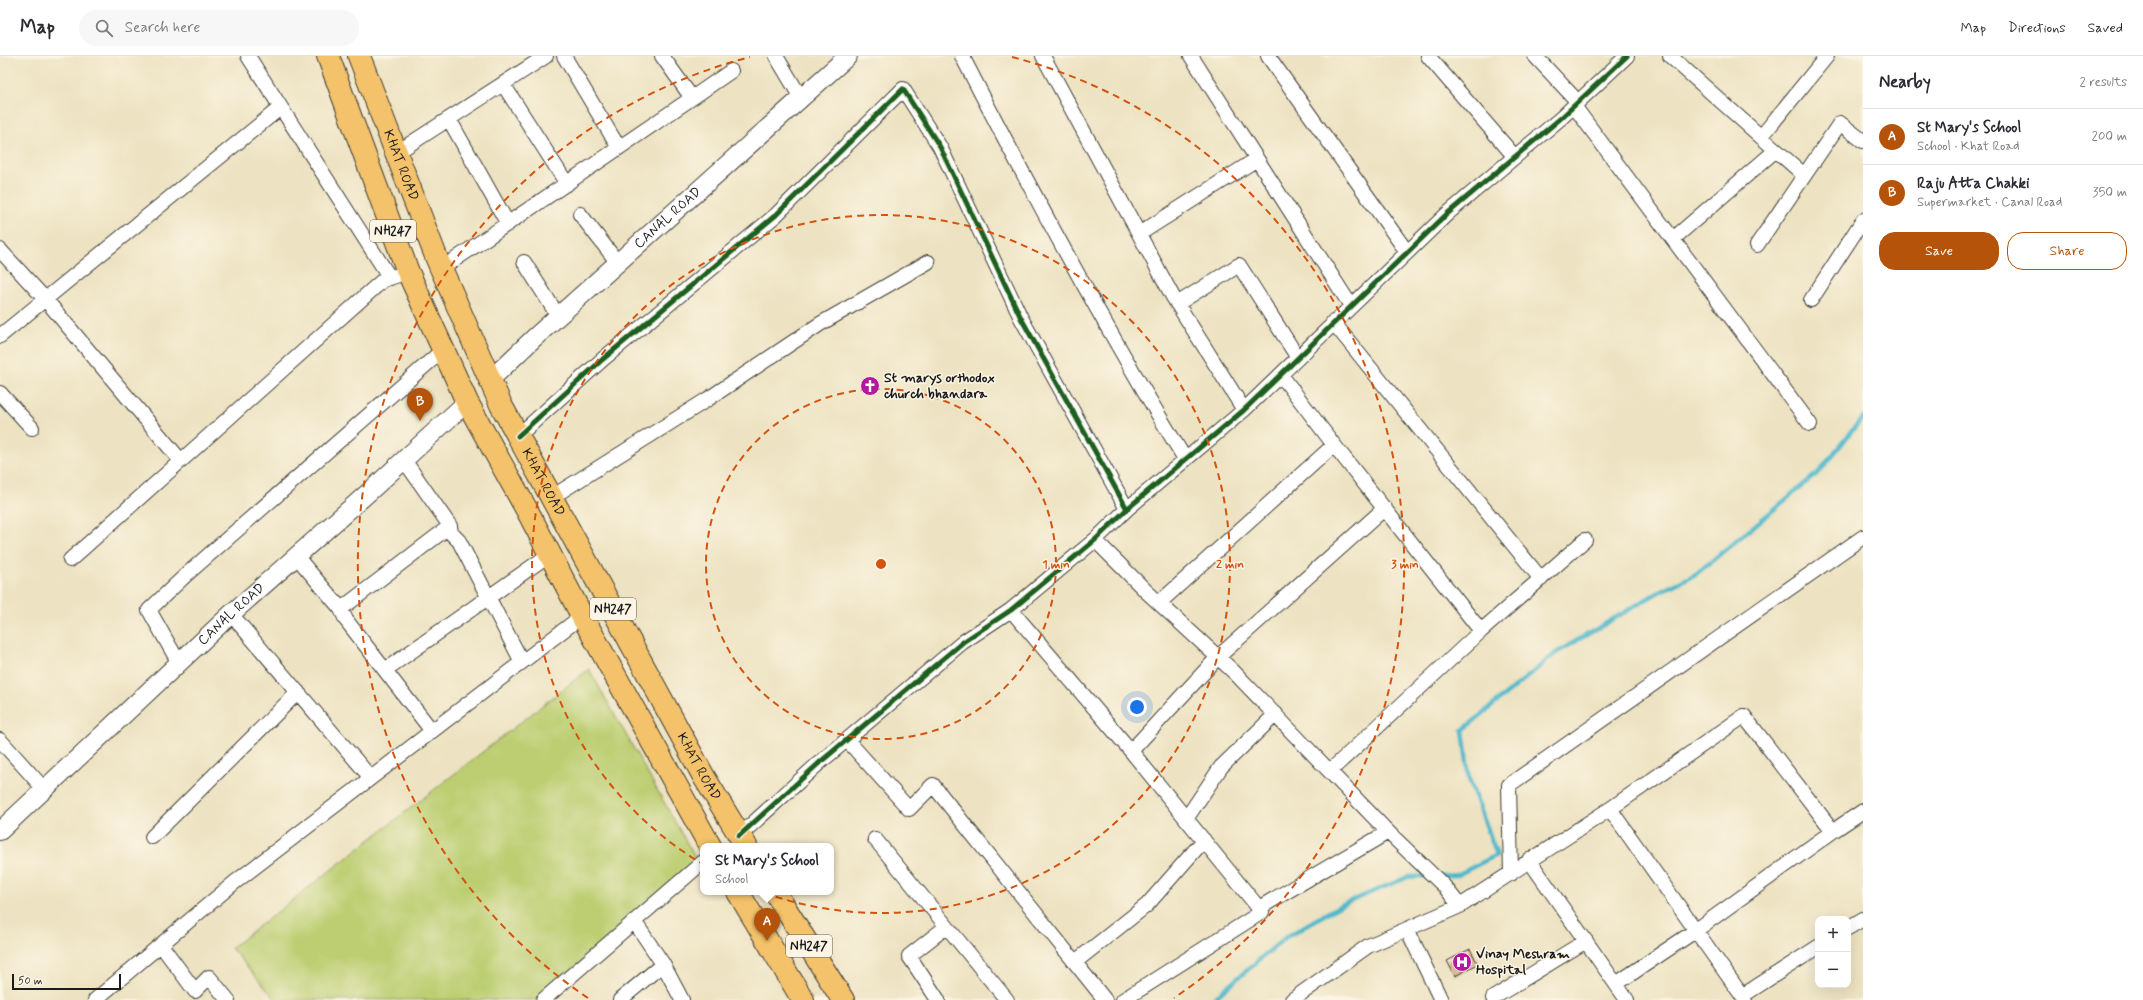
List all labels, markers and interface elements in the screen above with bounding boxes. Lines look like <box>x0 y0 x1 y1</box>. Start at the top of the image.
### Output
search box <box>79 10 359 46</box>
text: Map <box>20 15 55 40</box>
icon: search <box>93 17 115 39</box>
text: Search here <box>125 18 200 38</box>
text: Map <box>1960 19 1986 37</box>
text: Directions <box>2008 19 2066 37</box>
text: Saved <box>2088 19 2123 37</box>
text: Nearby <box>1879 71 1931 93</box>
text: 2 results <box>2080 74 2127 91</box>
text: St Mary's School <box>1917 118 2021 138</box>
street label: KHAT ROAD <box>379 127 423 203</box>
text: A <box>1888 128 1896 145</box>
text: 200 m <box>2092 128 2127 145</box>
text: School · Khat Road <box>1917 138 2020 155</box>
text: Raju Atta Chakki <box>1917 174 2030 194</box>
street label: CANAL ROAD <box>630 183 705 253</box>
text: B <box>1888 184 1896 201</box>
text: 350 m <box>2093 184 2127 201</box>
text: Supermarket · Canal Road <box>1917 194 2062 211</box>
road number: NH247 <box>370 220 416 242</box>
button: Save <box>1879 232 1999 270</box>
button: Share <box>2007 232 2127 270</box>
place label: St marys orthodox church bhandara <box>883 369 995 403</box>
church icon: St marys orthodox church bhandara <box>859 375 881 397</box>
pin: B <box>407 388 433 421</box>
street label: KHAT ROAD <box>517 445 569 520</box>
centre of rings <box>874 557 888 571</box>
text: 1 min <box>1042 557 1070 573</box>
text: 2 min <box>1216 557 1244 573</box>
text: 3 min <box>1391 557 1419 573</box>
street label: CANAL ROAD <box>194 579 269 649</box>
road number: NH247 <box>590 598 636 620</box>
your location <box>1127 697 1147 717</box>
street label: KHAT ROAD <box>673 730 725 804</box>
popup <box>700 843 834 895</box>
text: St Mary's School <box>715 851 819 871</box>
text: School <box>715 871 749 888</box>
pin: A <box>754 908 780 941</box>
map controls <box>1815 916 1851 988</box>
button: + <box>1815 916 1851 952</box>
road number: NH247 <box>786 935 832 957</box>
place label: Vinay Meshram Hospital <box>1476 945 1570 979</box>
hospital icon: Vinay Meshram Hospital <box>1451 951 1473 973</box>
button: − <box>1815 952 1851 988</box>
scale bar <box>12 972 121 991</box>
text: 50 m <box>18 974 43 988</box>

